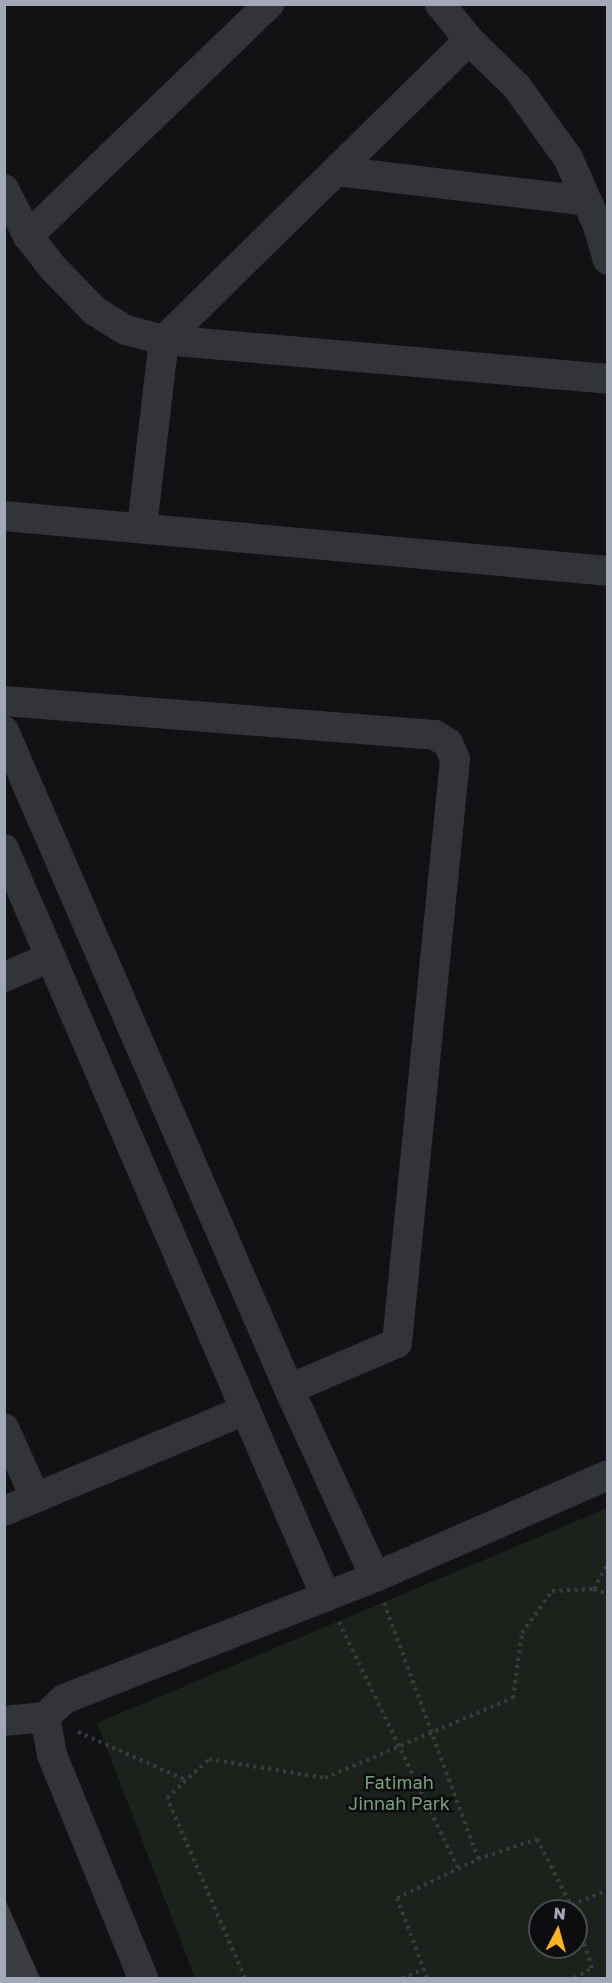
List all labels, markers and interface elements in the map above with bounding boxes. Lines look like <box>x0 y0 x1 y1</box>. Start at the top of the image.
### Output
park label: Fatimah Jinnah Park <box>348 1772 450 1814</box>
north arrow <box>528 1899 588 1959</box>
text: N <box>553 1903 567 1924</box>

